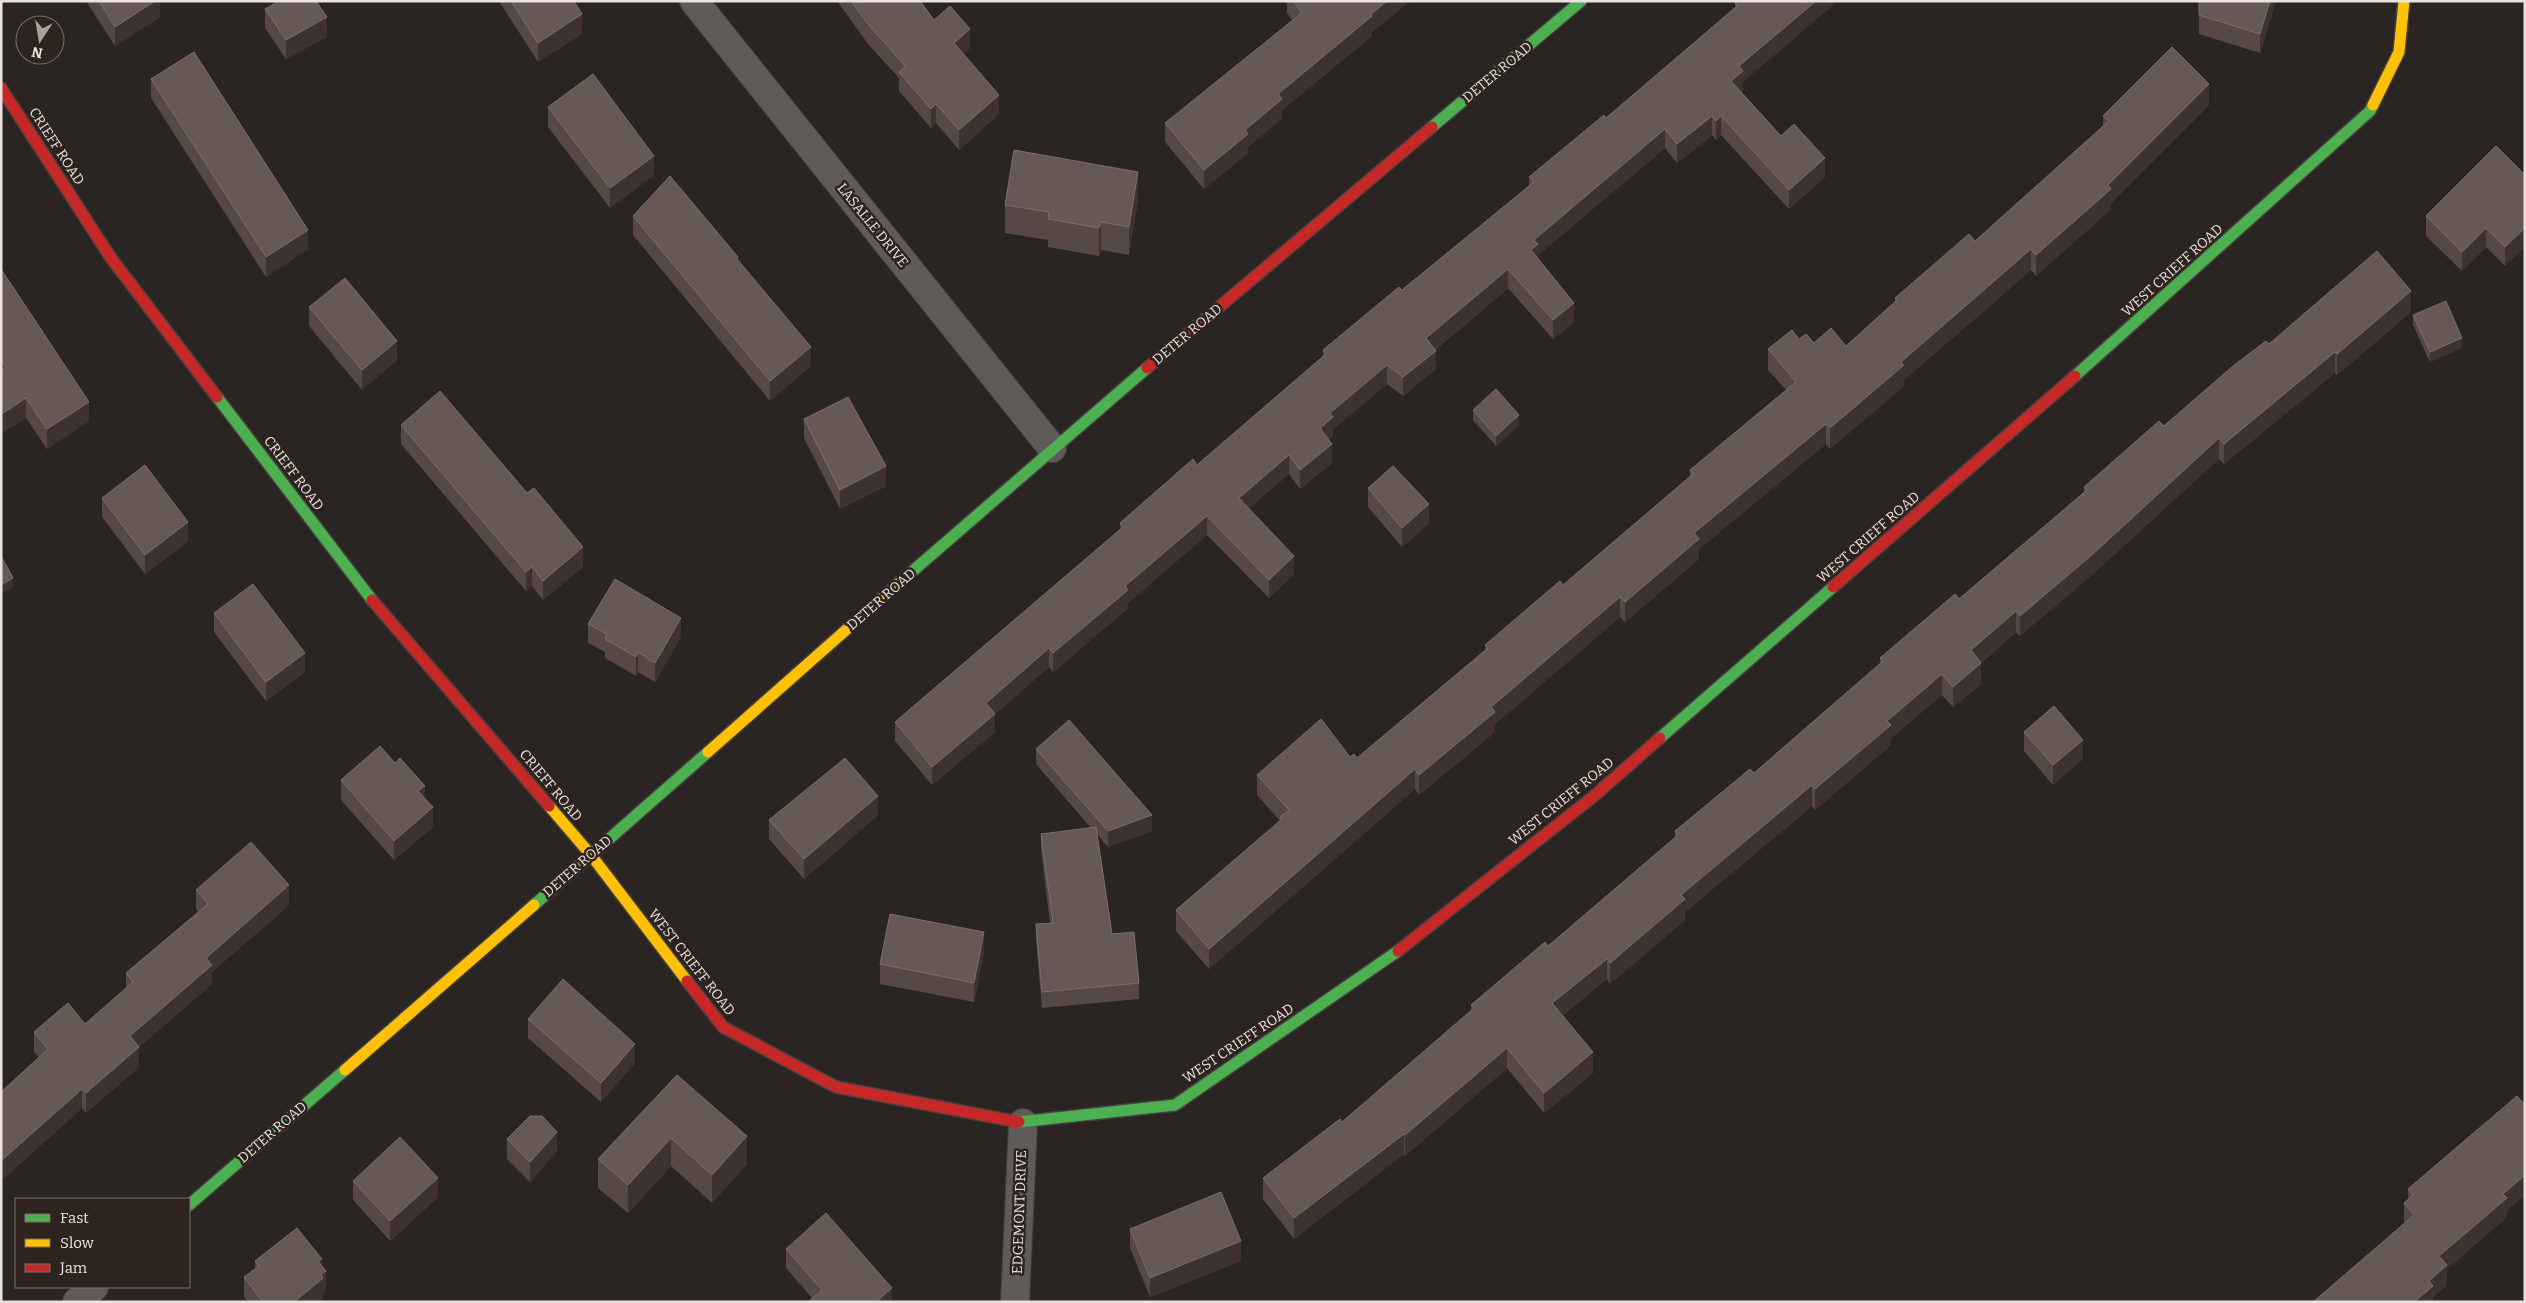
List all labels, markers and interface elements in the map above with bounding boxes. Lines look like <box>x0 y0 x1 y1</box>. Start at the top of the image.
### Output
north arrow <box>15 15 65 65</box>
street label: DETER ROAD <box>1459 38 1535 106</box>
text: N <box>30 43 44 62</box>
street label: CRIEFF ROAD <box>25 104 88 188</box>
street label: LASALLE DRIVE <box>834 180 912 271</box>
street label: WEST CRIEFF ROAD <box>2118 220 2226 320</box>
street label: DETER ROAD <box>1149 300 1225 368</box>
street label: CRIEFF ROAD <box>260 433 327 514</box>
street label: WEST CRIEFF ROAD <box>1814 488 1923 587</box>
street label: DETER ROAD <box>844 565 919 634</box>
street label: CRIEFF ROAD <box>516 746 586 825</box>
street label: WEST CRIEFF ROAD <box>1505 754 1617 849</box>
street label: DETER ROAD <box>540 832 615 901</box>
street label: WEST CRIEFF ROAD <box>645 906 738 1019</box>
street label: WEST CRIEFF ROAD <box>1179 1000 1297 1087</box>
street label: DETER ROAD <box>235 1098 310 1167</box>
street label: EDGEMONT DRIVE <box>1009 1150 1030 1274</box>
legend <box>15 1198 190 1288</box>
text: Fast <box>60 1209 89 1227</box>
text: Slow <box>60 1234 95 1252</box>
text: Jam <box>59 1259 88 1277</box>

